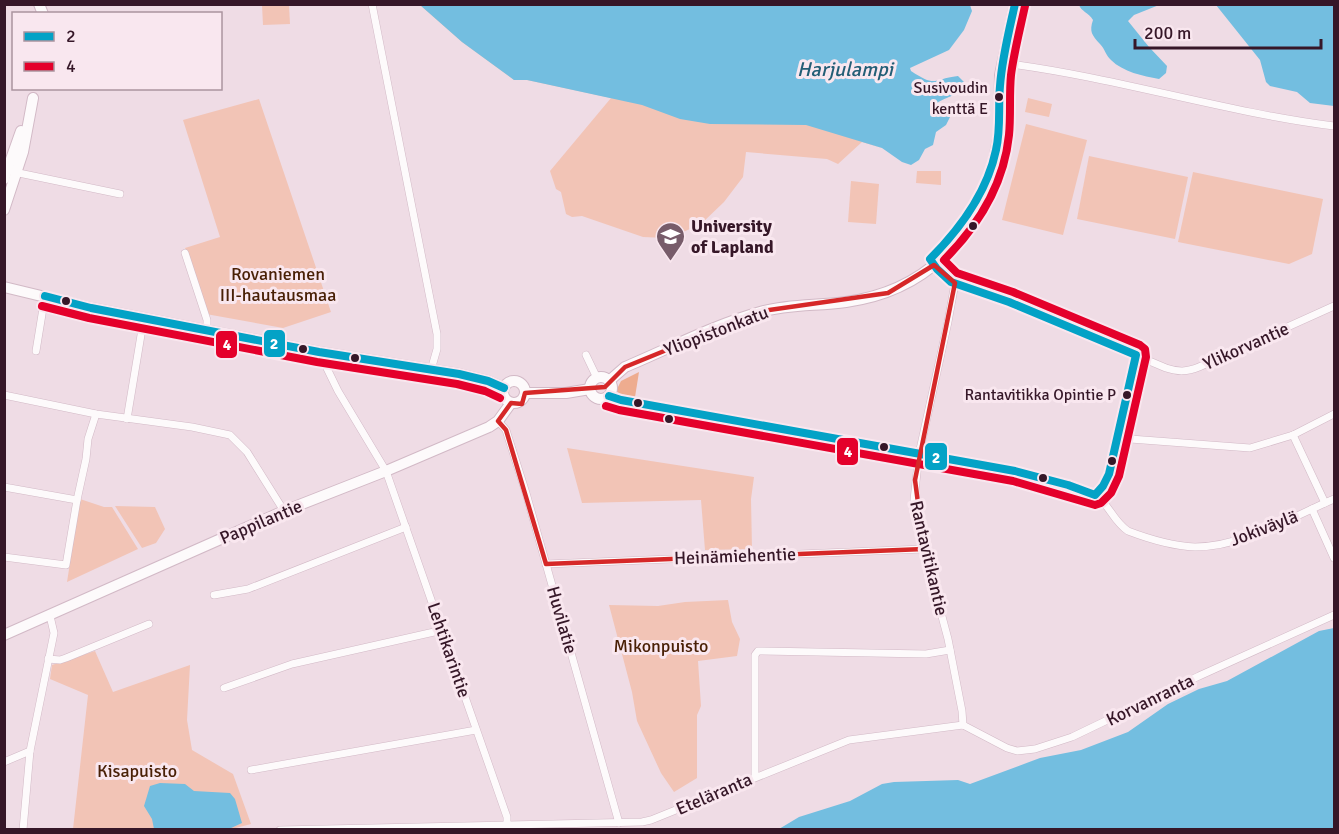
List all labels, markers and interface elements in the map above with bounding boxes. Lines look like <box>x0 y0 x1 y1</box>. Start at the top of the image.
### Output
legend <box>12 12 222 90</box>
scale bar <box>1135 12 1321 50</box>
text: 200 m <box>1144 22 1191 44</box>
text: 2 <box>66 25 76 47</box>
text: 4 <box>66 55 76 77</box>
water label: Harjulampi <box>797 57 894 82</box>
place label: Susivoudin kenttä E <box>914 78 988 119</box>
marker: Susivoudin kenttä E <box>993 91 1005 103</box>
place label: University of Lapland <box>691 215 774 258</box>
school or university icon: University of Lapland <box>654 220 686 262</box>
unlabelled marker <box>967 220 979 232</box>
park label: Rovaniemen III-hautausmaa <box>220 263 336 306</box>
unlabelled marker <box>60 295 72 307</box>
street label: Yliopistonkatu <box>661 301 771 361</box>
street label: Ylikorvantie <box>1200 317 1292 375</box>
line badge: 2 <box>263 329 286 358</box>
line badge: 4 <box>215 330 238 359</box>
text: 2 <box>270 334 278 354</box>
text: 4 <box>223 335 232 355</box>
unlabelled marker <box>297 343 309 355</box>
unlabelled marker <box>349 352 361 364</box>
place label: Rantavitikka Opintie P <box>964 385 1116 405</box>
marker: Rantavitikka Opintie P <box>1121 389 1133 401</box>
unlabelled marker <box>632 397 644 409</box>
unlabelled marker <box>663 413 675 425</box>
line badge: 4 <box>836 437 859 466</box>
unlabelled marker <box>878 441 890 453</box>
text: 4 <box>844 442 853 462</box>
line badge: 2 <box>924 442 948 471</box>
text: 2 <box>932 448 940 468</box>
unlabelled marker <box>1106 455 1118 467</box>
unlabelled marker <box>1037 472 1049 484</box>
street label: Pappilantie <box>216 495 306 549</box>
street label: Rantavitikantie <box>905 498 953 618</box>
street label: Jokiväylä <box>1227 505 1301 551</box>
street label: Heinämiehentie <box>674 543 796 569</box>
street label: Huvilatie <box>542 584 582 656</box>
street label: Lehtikarintie <box>422 600 476 700</box>
park label: Mikonpuisto <box>614 635 708 657</box>
street label: Korvanranta <box>1103 669 1197 731</box>
park label: Kisapuisto <box>97 760 177 782</box>
street label: Eteläranta <box>673 768 755 820</box>

